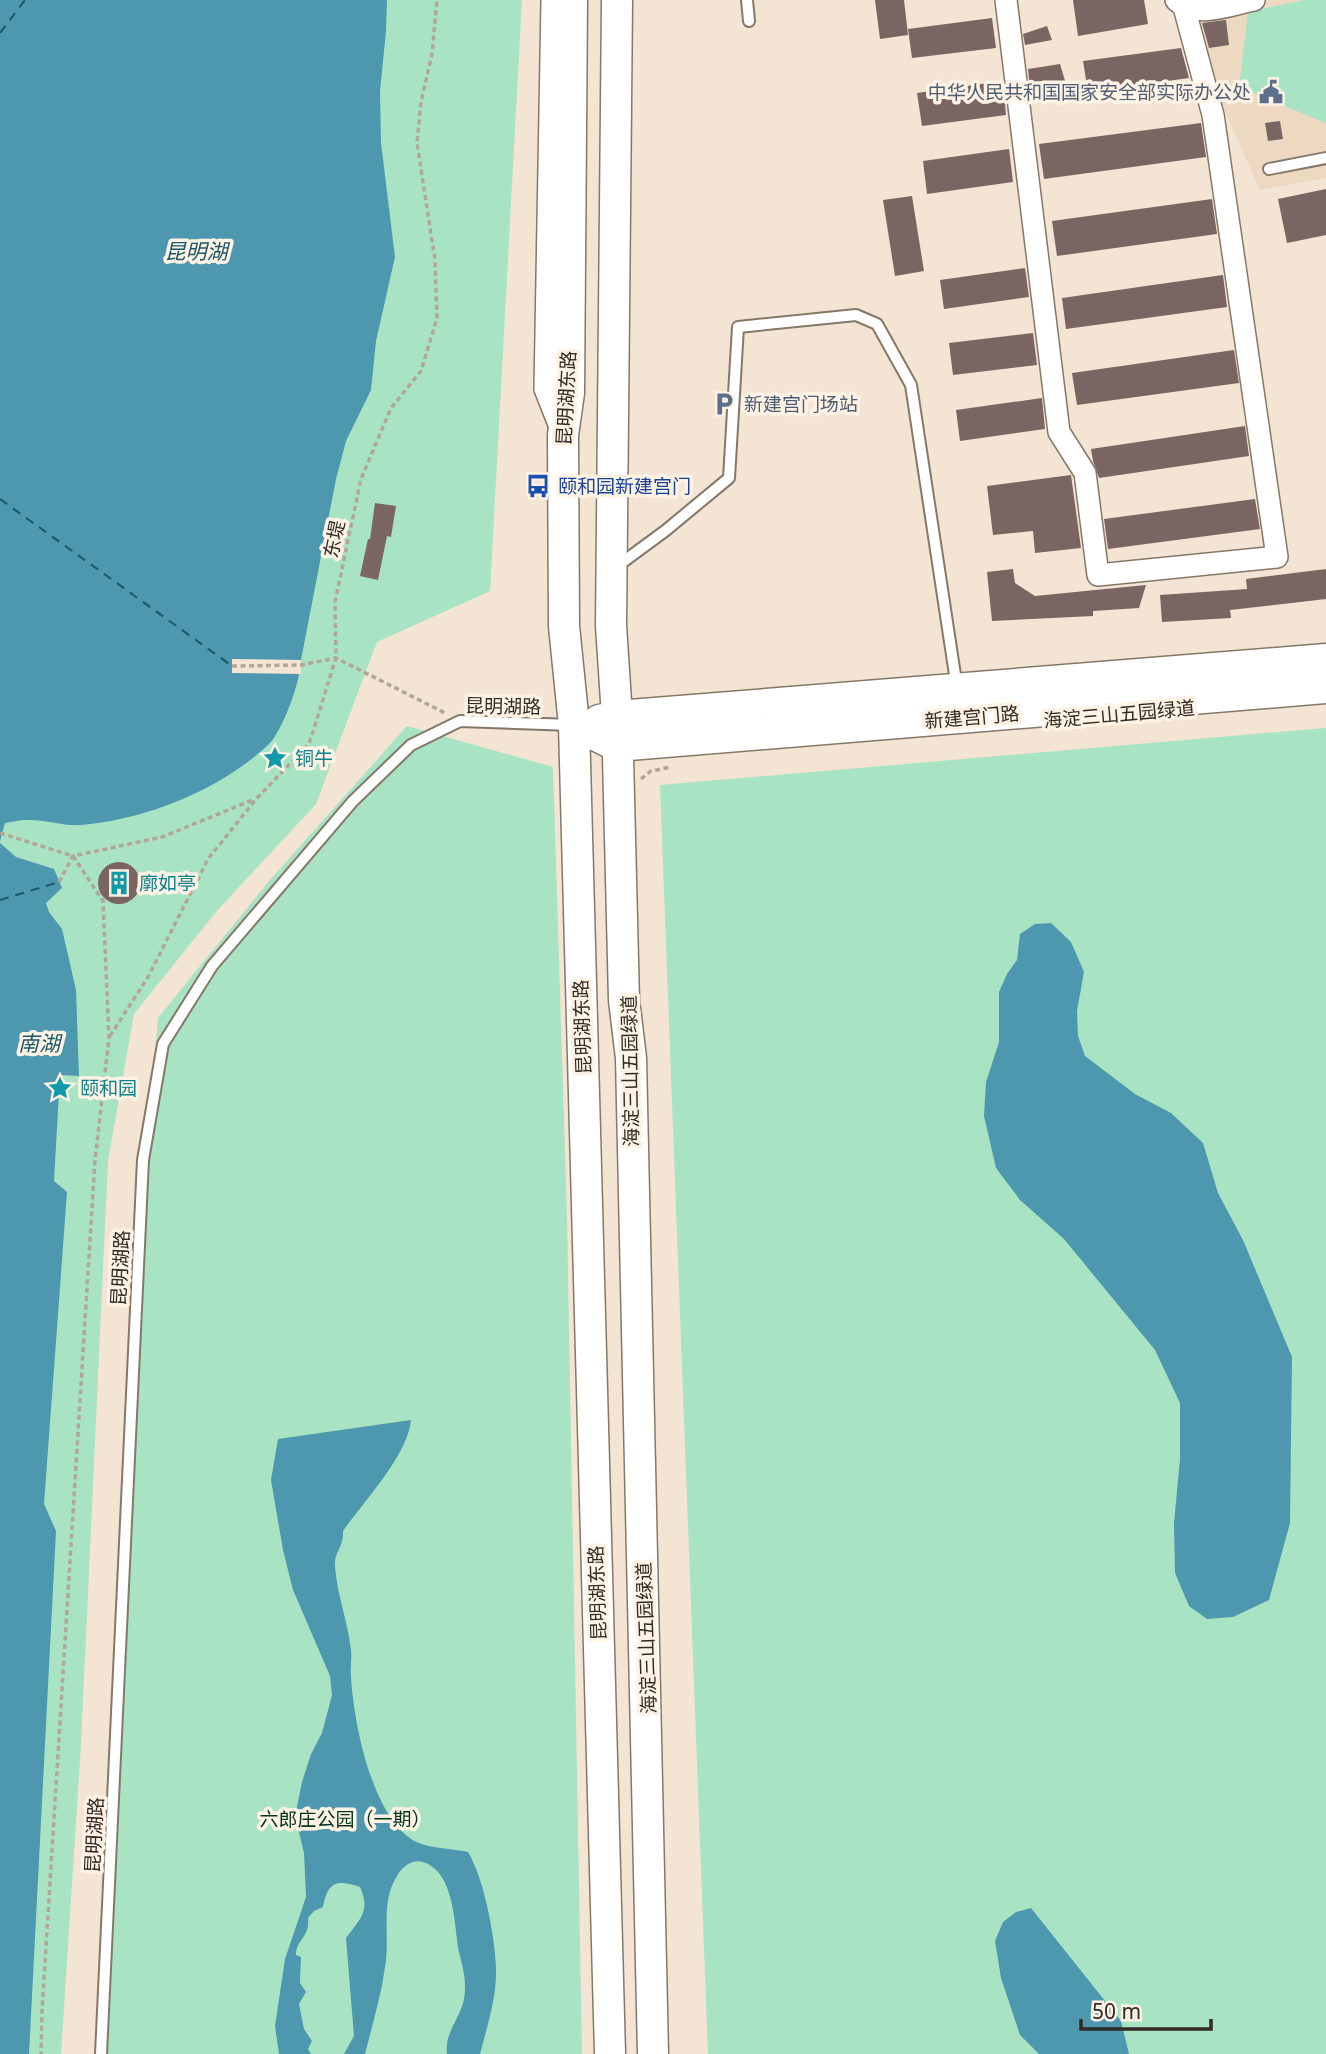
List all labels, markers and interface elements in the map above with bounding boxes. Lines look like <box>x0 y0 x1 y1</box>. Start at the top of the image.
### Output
public building icon: 中华人民共和国国家安全部实际办公处 <box>1257 78 1285 106</box>
place label: 中华人民共和国国家安全部实际办公处 <box>928 79 1251 105</box>
water label: 昆明湖 <box>165 237 230 265</box>
street label: 昆明湖东路 <box>551 350 581 446</box>
parking icon: 新建宫门场站 <box>710 390 738 418</box>
place label: 新建宫门场站 <box>744 391 858 417</box>
bus stop icon: 颐和园新建宫门 <box>524 472 552 500</box>
place label: 颐和园新建宫门 <box>558 473 691 499</box>
street label: 东堤 <box>317 518 351 560</box>
street label: 昆明湖路 <box>465 692 541 720</box>
street label: 海淀三山五园绿道 <box>1042 694 1196 734</box>
street label: 新建宫门路 <box>924 700 1020 734</box>
place icon: 铜牛 <box>261 744 289 772</box>
place label: 铜牛 <box>295 745 333 771</box>
building icon: 廓如亭 <box>105 869 133 897</box>
place label: 廓如亭 <box>139 870 196 896</box>
street label: 昆明湖东路 <box>567 979 597 1075</box>
street label: 海淀三山五园绿道 <box>616 995 644 1147</box>
water label: 南湖 <box>18 1029 63 1057</box>
place icon: 颐和园 <box>46 1074 74 1102</box>
place label: 颐和园 <box>80 1075 137 1101</box>
street label: 昆明湖路 <box>105 1229 135 1307</box>
street label: 昆明湖东路 <box>582 1545 612 1641</box>
street label: 海淀三山五园绿道 <box>630 1562 662 1714</box>
street label: 昆明湖路 <box>79 1796 109 1874</box>
park label: 六郎庄公园（一期） <box>259 1806 431 1832</box>
scale bar <box>1081 1988 1210 2032</box>
text: 50 m <box>1092 1997 1141 2025</box>

